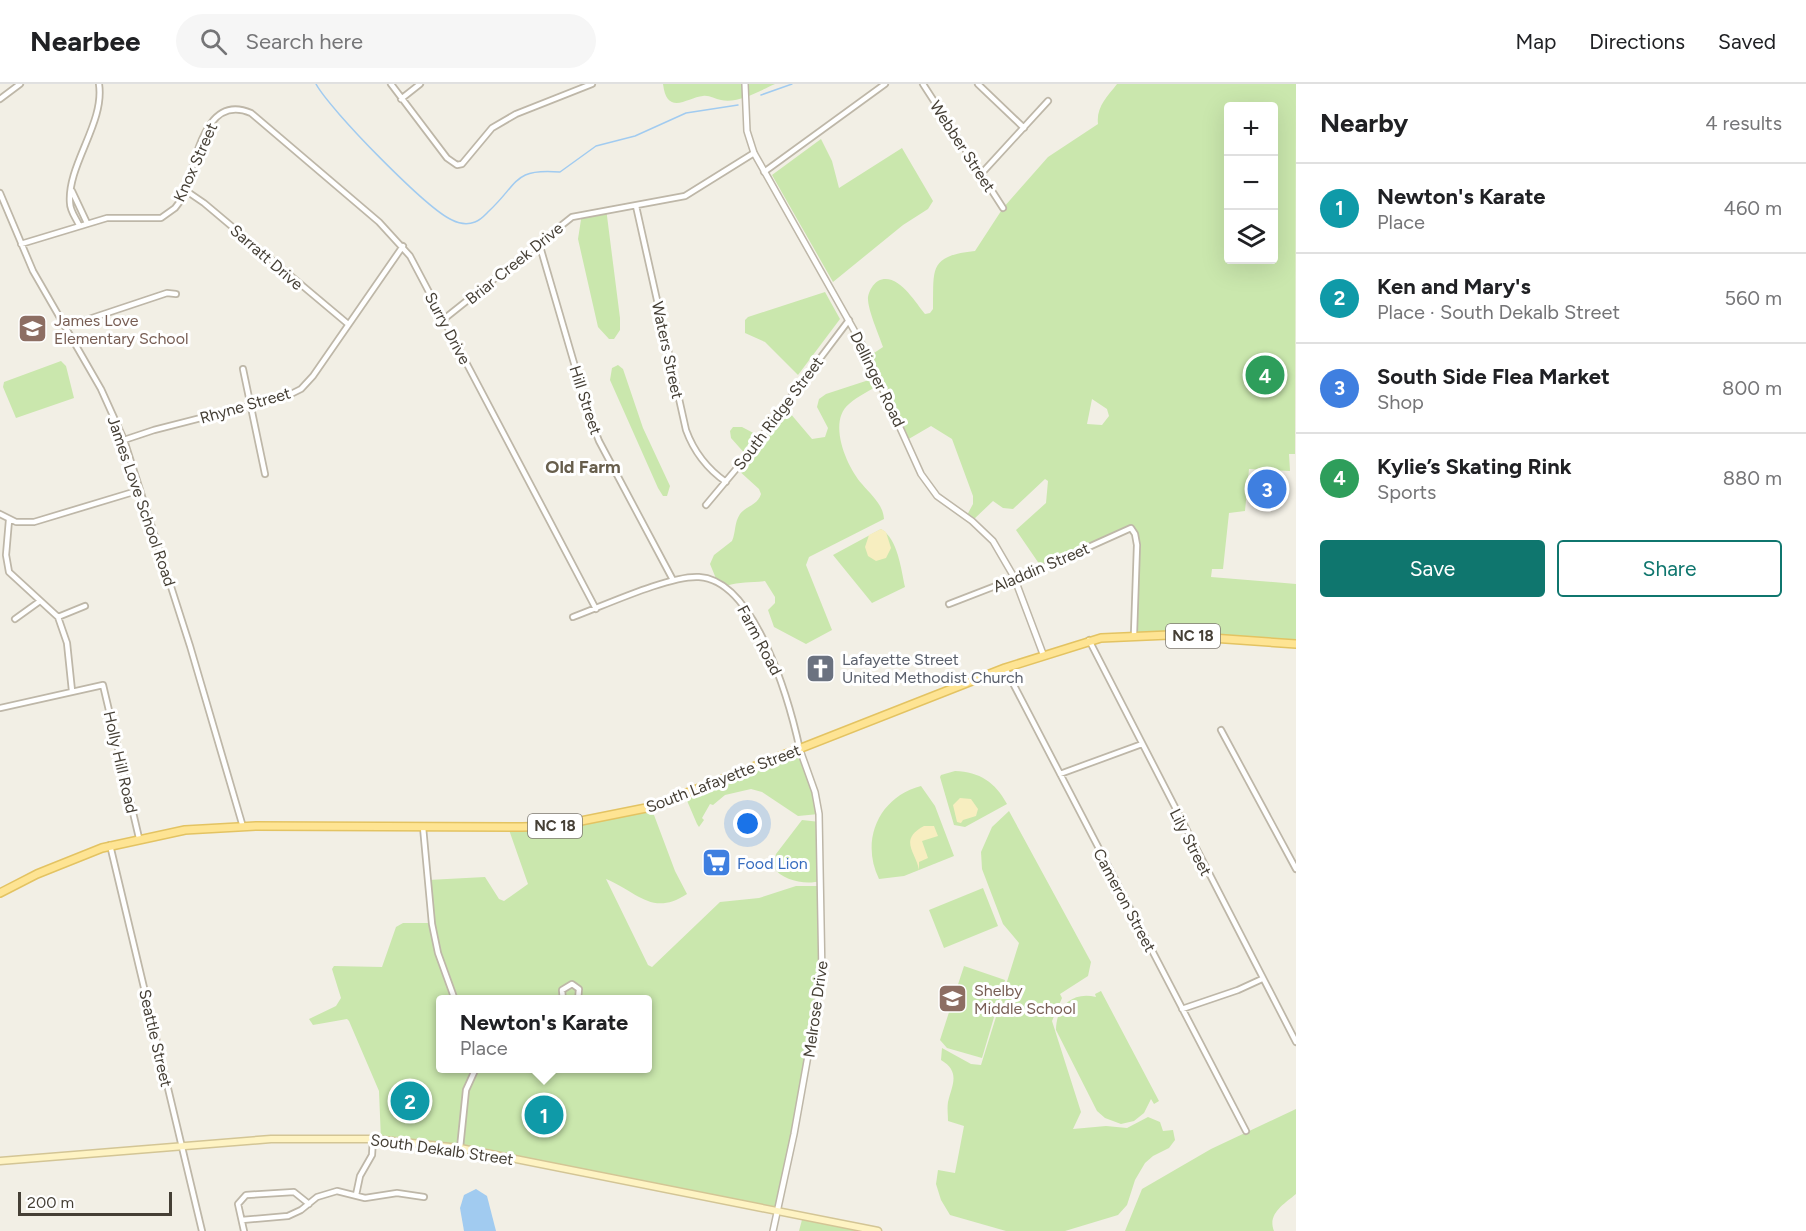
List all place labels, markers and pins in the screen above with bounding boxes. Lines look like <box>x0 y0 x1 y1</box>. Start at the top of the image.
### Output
place label: James Love Elementary School <box>54 311 188 348</box>
school or university icon: James Love Elementary School <box>17 313 49 345</box>
pin: 4 <box>1246 352 1284 398</box>
pin: 3 <box>1248 466 1286 512</box>
place label: Lafayette Street United Methodist Church <box>842 650 1024 687</box>
church icon: Lafayette Street United Methodist Church <box>805 652 837 684</box>
supermarket icon: Food Lion <box>700 847 732 879</box>
place label: Food Lion <box>737 854 808 873</box>
place label: Shelby Middle School <box>974 981 1076 1018</box>
school or university icon: Shelby Middle School <box>937 983 969 1015</box>
pin: 2 <box>390 1078 430 1124</box>
pin: 1 <box>524 1092 564 1138</box>

